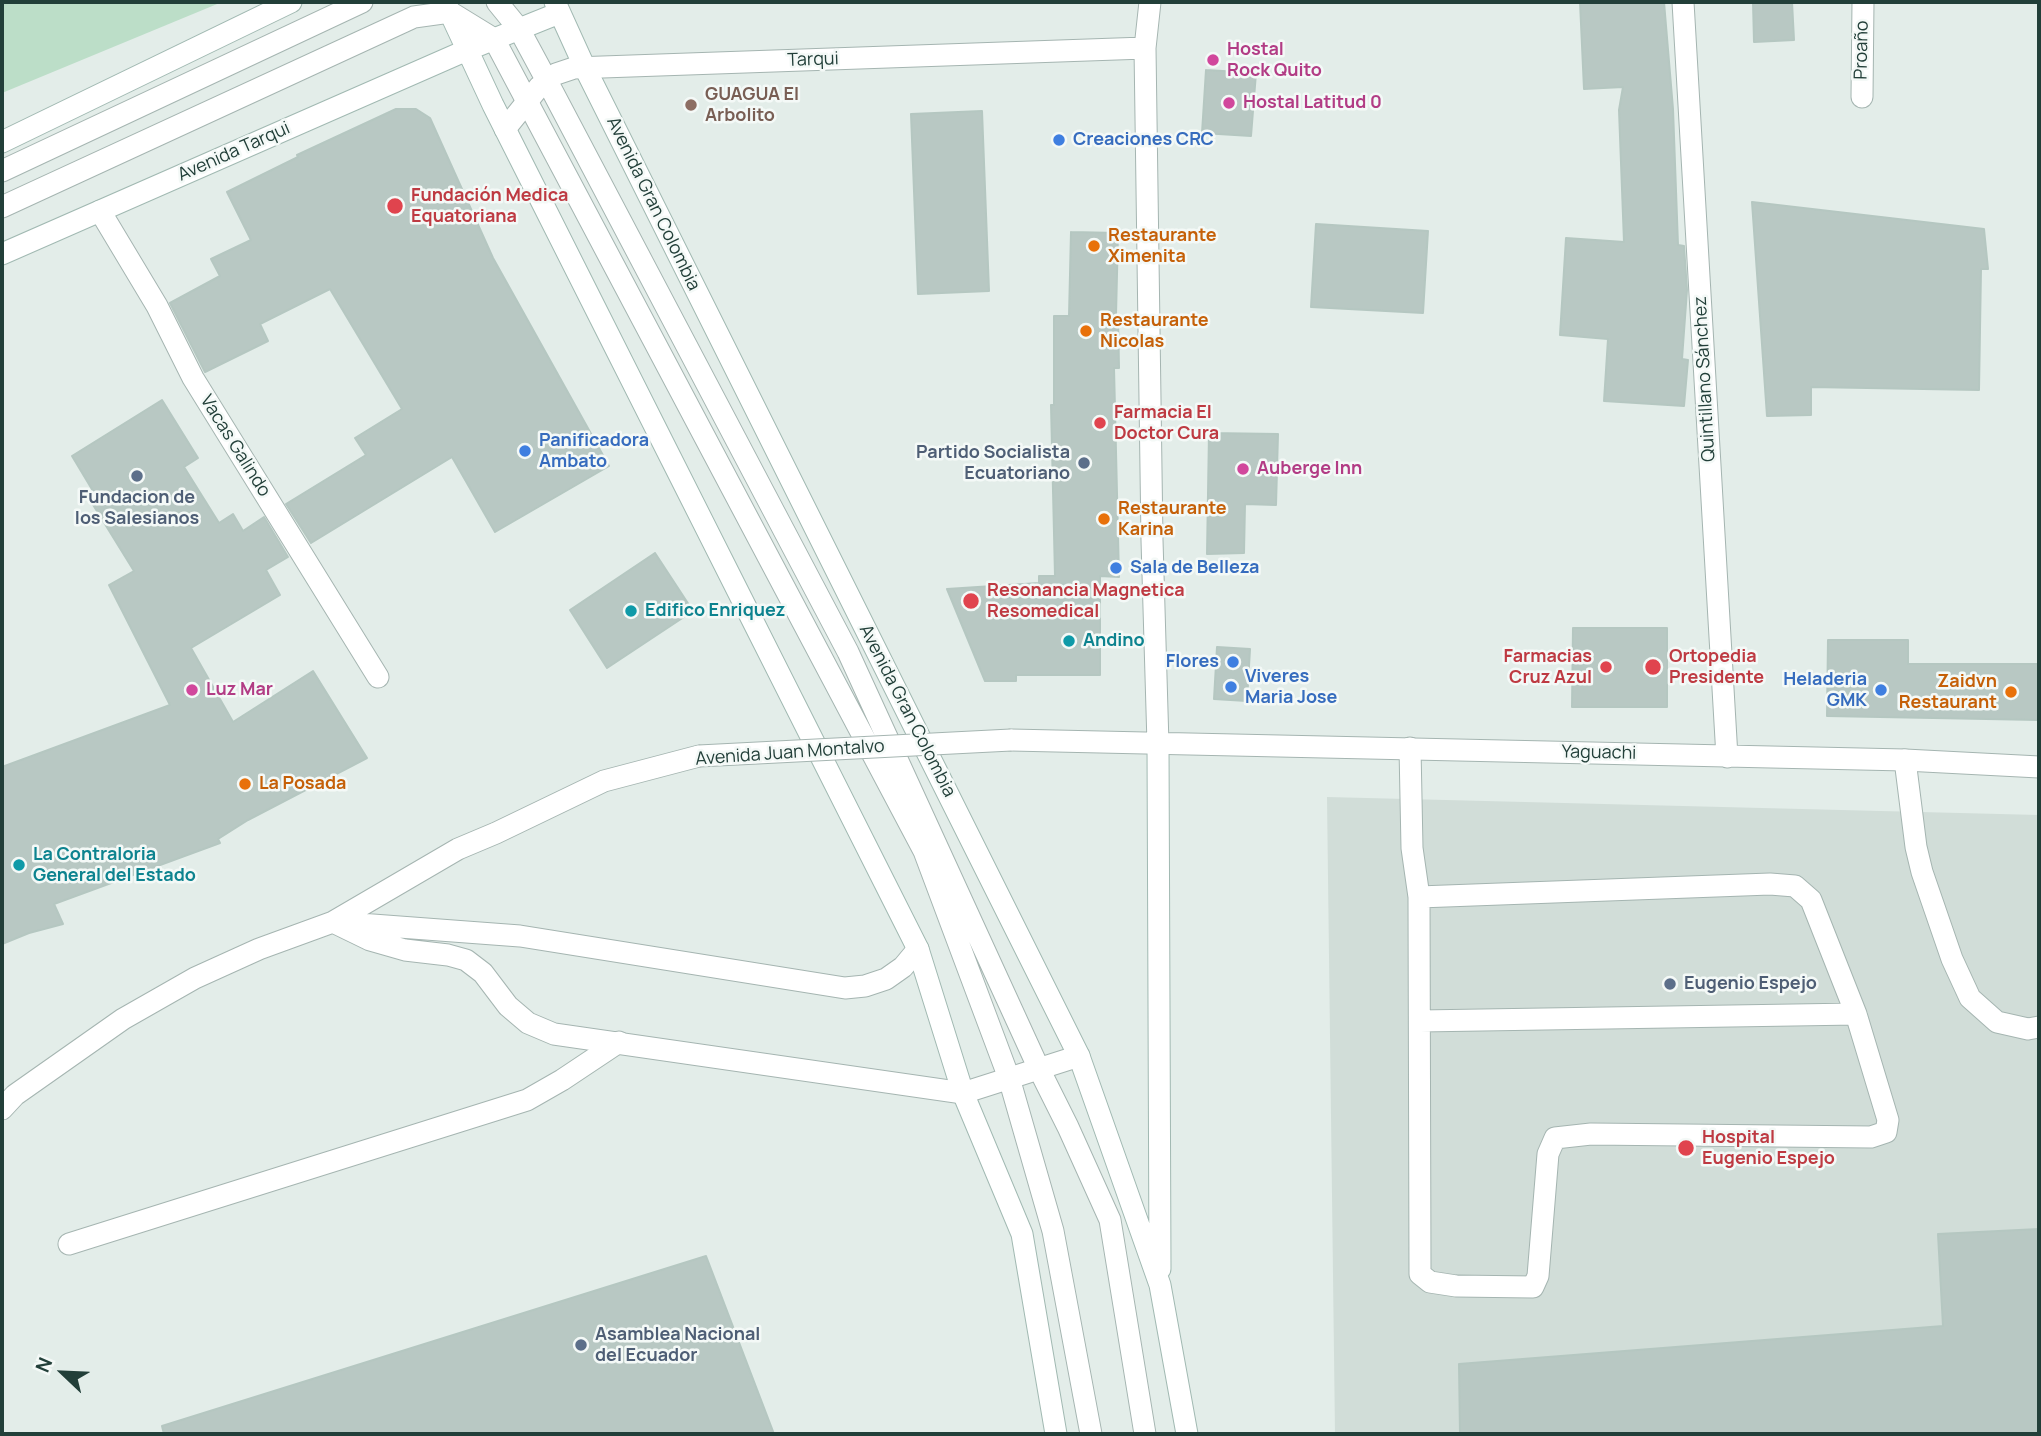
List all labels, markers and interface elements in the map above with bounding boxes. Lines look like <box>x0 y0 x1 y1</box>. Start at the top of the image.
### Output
street label: Proaño <box>1851 20 1873 80</box>
place label: Hostal Rock Quito <box>1227 39 1322 82</box>
street label: Tarqui <box>787 48 839 72</box>
marker: Hostal Rock Quito <box>1205 52 1221 68</box>
place label: GUAGUA El Arbolito <box>705 84 799 126</box>
place label: Hostal Latitud 0 <box>1243 92 1382 114</box>
marker: Hostal Latitud 0 <box>1221 95 1237 111</box>
marker: GUAGUA El Arbolito <box>683 97 699 113</box>
street label: Avenida Gran Colombia <box>602 114 704 294</box>
street label: Avenida Tarqui <box>175 118 293 186</box>
place label: Creaciones CRC <box>1073 129 1214 151</box>
marker: Creaciones CRC <box>1051 132 1067 148</box>
place label: Fundación Medica Equatoriana <box>411 185 568 228</box>
marker: Fundación Medica Equatoriana <box>385 196 405 216</box>
place label: Restaurante Ximenita <box>1108 225 1217 268</box>
marker: Restaurante Ximenita <box>1086 238 1102 254</box>
street label: Quintillano Sánchez <box>1690 296 1720 462</box>
place label: Restaurante Nicolas <box>1100 310 1209 352</box>
marker: Restaurante Nicolas <box>1078 323 1094 339</box>
street label: Vacas Galindo <box>195 391 275 501</box>
place label: Farmacia El Doctor Cura <box>1114 402 1219 444</box>
marker: Farmacia El Doctor Cura <box>1092 415 1108 431</box>
place label: Panificadora Ambato <box>539 430 649 472</box>
place label: Partido Socialista Ecuatoriano <box>916 442 1070 484</box>
marker: Panificadora Ambato <box>517 443 533 459</box>
marker: Partido Socialista Ecuatoriano <box>1076 455 1092 471</box>
place label: Auberge Inn <box>1257 458 1362 480</box>
marker: Auberge Inn <box>1235 461 1251 477</box>
marker: Fundacion de los Salesianos <box>129 468 145 484</box>
place label: Fundacion de los Salesianos <box>75 487 199 530</box>
place label: Restaurante Karina <box>1118 498 1227 540</box>
marker: Restaurante Karina <box>1096 511 1112 527</box>
place label: Sala de Belleza <box>1130 557 1259 579</box>
marker: Sala de Belleza <box>1108 560 1124 576</box>
place label: Resonancia Magnetica Resomedical <box>987 580 1185 622</box>
marker: Resonancia Magnetica Resomedical <box>961 591 981 611</box>
place label: Edifico Enriquez <box>645 600 785 622</box>
marker: Edifico Enriquez <box>623 603 639 619</box>
street label: Avenida Gran Colombia <box>854 621 960 801</box>
place label: Andino <box>1083 630 1145 652</box>
marker: Andino <box>1061 633 1077 649</box>
place label: Farmacias Cruz Azul <box>1504 646 1592 688</box>
place label: Ortopedia Presidente <box>1669 646 1764 688</box>
place label: Flores <box>1166 651 1219 673</box>
marker: Flores <box>1225 654 1241 670</box>
marker: Ortopedia Presidente <box>1643 657 1663 677</box>
marker: Farmacias Cruz Azul <box>1598 659 1614 675</box>
place label: Viveres Maria Jose <box>1245 666 1337 708</box>
place label: Heladeria GMK <box>1783 669 1867 712</box>
place label: Zaidvn Restaurant <box>1899 671 1997 714</box>
place label: Luz Mar <box>206 679 273 701</box>
marker: Viveres Maria Jose <box>1223 679 1239 695</box>
marker: Luz Mar <box>184 682 200 698</box>
marker: Heladeria GMK <box>1873 682 1889 698</box>
marker: Zaidvn Restaurant <box>2003 684 2019 700</box>
street label: Avenida Juan Montalvo <box>695 736 885 770</box>
street label: Yaguachi <box>1561 742 1637 764</box>
place label: La Posada <box>259 773 346 795</box>
marker: La Posada <box>237 776 253 792</box>
place label: La Contraloria General del Estado <box>33 844 196 886</box>
marker: La Contraloria General del Estado <box>11 857 27 873</box>
place label: Eugenio Espejo <box>1684 973 1817 995</box>
marker: Eugenio Espejo <box>1662 976 1678 992</box>
place label: Hospital Eugenio Espejo <box>1702 1127 1835 1170</box>
marker: Hospital Eugenio Espejo <box>1676 1138 1696 1158</box>
place label: Asamblea Nacional del Ecuador <box>595 1324 760 1366</box>
marker: Asamblea Nacional del Ecuador <box>573 1337 589 1353</box>
north arrow <box>28 1338 98 1408</box>
text: N <box>29 1353 58 1376</box>

